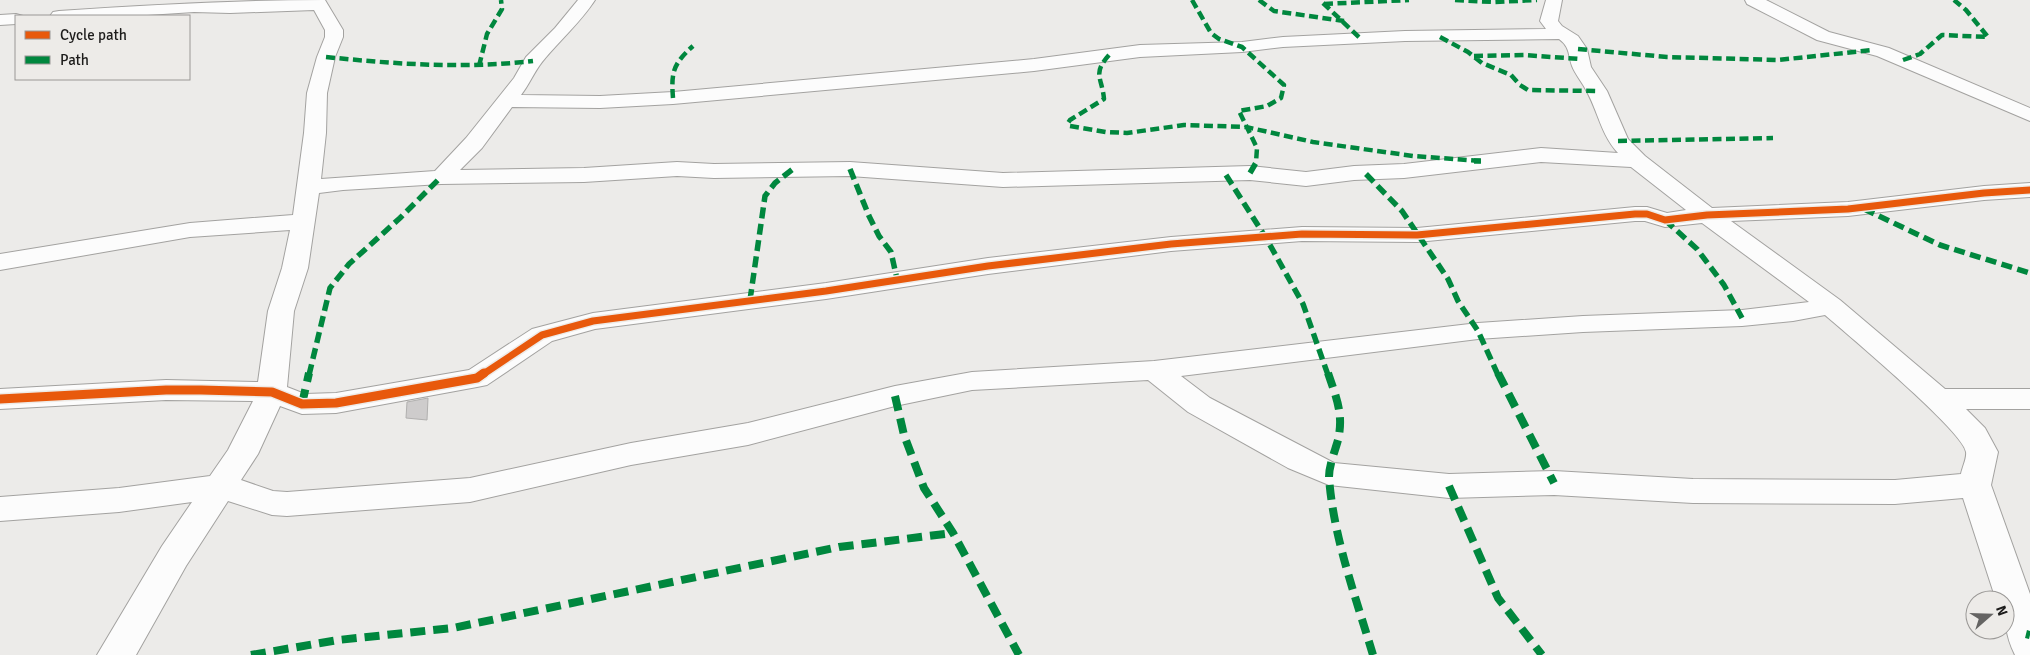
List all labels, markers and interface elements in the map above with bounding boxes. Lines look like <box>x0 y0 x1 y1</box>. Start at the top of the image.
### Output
legend <box>15 15 190 80</box>
text: Cycle path <box>60 26 127 44</box>
text: Path <box>60 51 89 69</box>
north arrow <box>1965 590 2015 640</box>
text: N <box>1992 603 2011 618</box>

